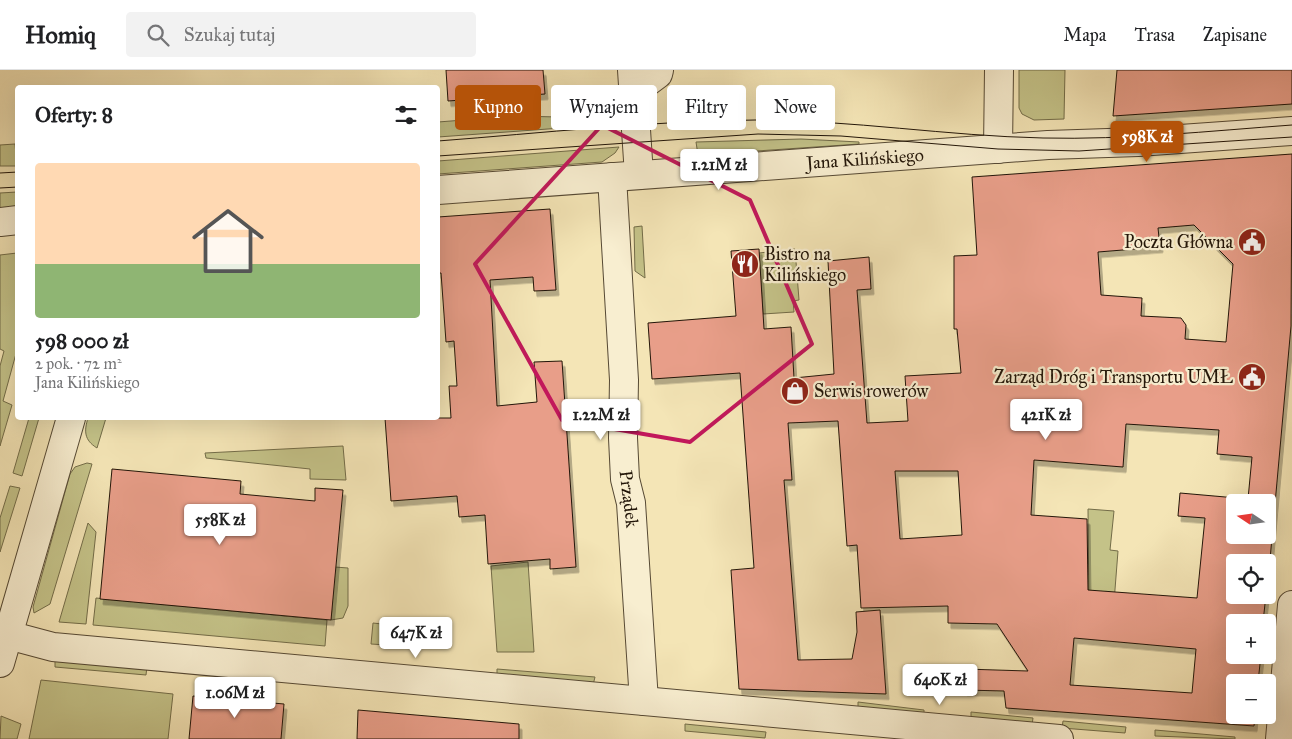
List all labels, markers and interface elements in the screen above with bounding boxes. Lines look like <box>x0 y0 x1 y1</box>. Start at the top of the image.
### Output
search box <box>126 12 476 57</box>
text: Homiq <box>25 20 96 50</box>
icon: search <box>144 21 172 49</box>
text: Szukaj tutaj <box>184 23 275 46</box>
text: Mapa <box>1064 24 1106 46</box>
text: Trasa <box>1134 24 1175 46</box>
text: Zapisane <box>1203 24 1267 46</box>
chip: Kupno <box>455 85 541 130</box>
chip: Wynajem <box>551 85 657 130</box>
chip: Filtry <box>667 85 746 130</box>
chip: Nowe <box>756 85 835 130</box>
icon: filters <box>392 101 420 129</box>
text: Oferty: 8 <box>35 102 113 128</box>
pin: 598K zł <box>1101 121 1193 163</box>
text: 598K zł <box>1121 127 1173 146</box>
street label: Jana Kilińskiego <box>803 144 925 175</box>
pin: 1.21M zł <box>667 148 771 191</box>
text: 1.21M zł <box>691 155 747 174</box>
icon: home <box>183 196 273 286</box>
public building icon: Poczta Główna <box>1237 227 1267 257</box>
place label: Poczta Główna <box>1124 231 1233 253</box>
place label: Bistro na Kilińskiego <box>764 243 846 287</box>
restaurant icon: Bistro na Kilińskiego <box>730 249 760 279</box>
text: 598 000 zł <box>35 328 128 354</box>
text: 2 pok. · 72 m² <box>35 354 122 373</box>
public building icon: Zarząd Dróg i Transportu UMŁ <box>1237 362 1267 392</box>
place label: Zarząd Dróg i Transportu UMŁ <box>994 366 1234 389</box>
text: Jana Kilińskiego <box>35 373 140 392</box>
shop icon: Serwis rowerów <box>780 376 810 406</box>
place label: Serwis rowerów <box>814 380 929 402</box>
pin: 1.22M zł <box>549 398 653 441</box>
pin: 421K zł <box>1000 398 1092 441</box>
text: 1.22M zł <box>572 405 630 424</box>
text: 421K zł <box>1021 405 1071 424</box>
street label: Prządek <box>615 469 644 530</box>
north arrow <box>1226 494 1276 544</box>
map controls <box>1226 494 1276 724</box>
pin: 558K zł <box>174 504 266 546</box>
text: 558K zł <box>195 510 245 529</box>
button: locate <box>1226 554 1276 604</box>
button: + <box>1226 614 1276 664</box>
pin: 647K zł <box>370 616 462 659</box>
text: 647K zł <box>390 623 442 642</box>
pin: 640K zł <box>894 664 986 706</box>
text: 640K zł <box>914 670 966 689</box>
button: − <box>1226 674 1276 724</box>
pin: 1.06M zł <box>183 676 287 719</box>
text: 1.06M zł <box>206 683 264 702</box>

